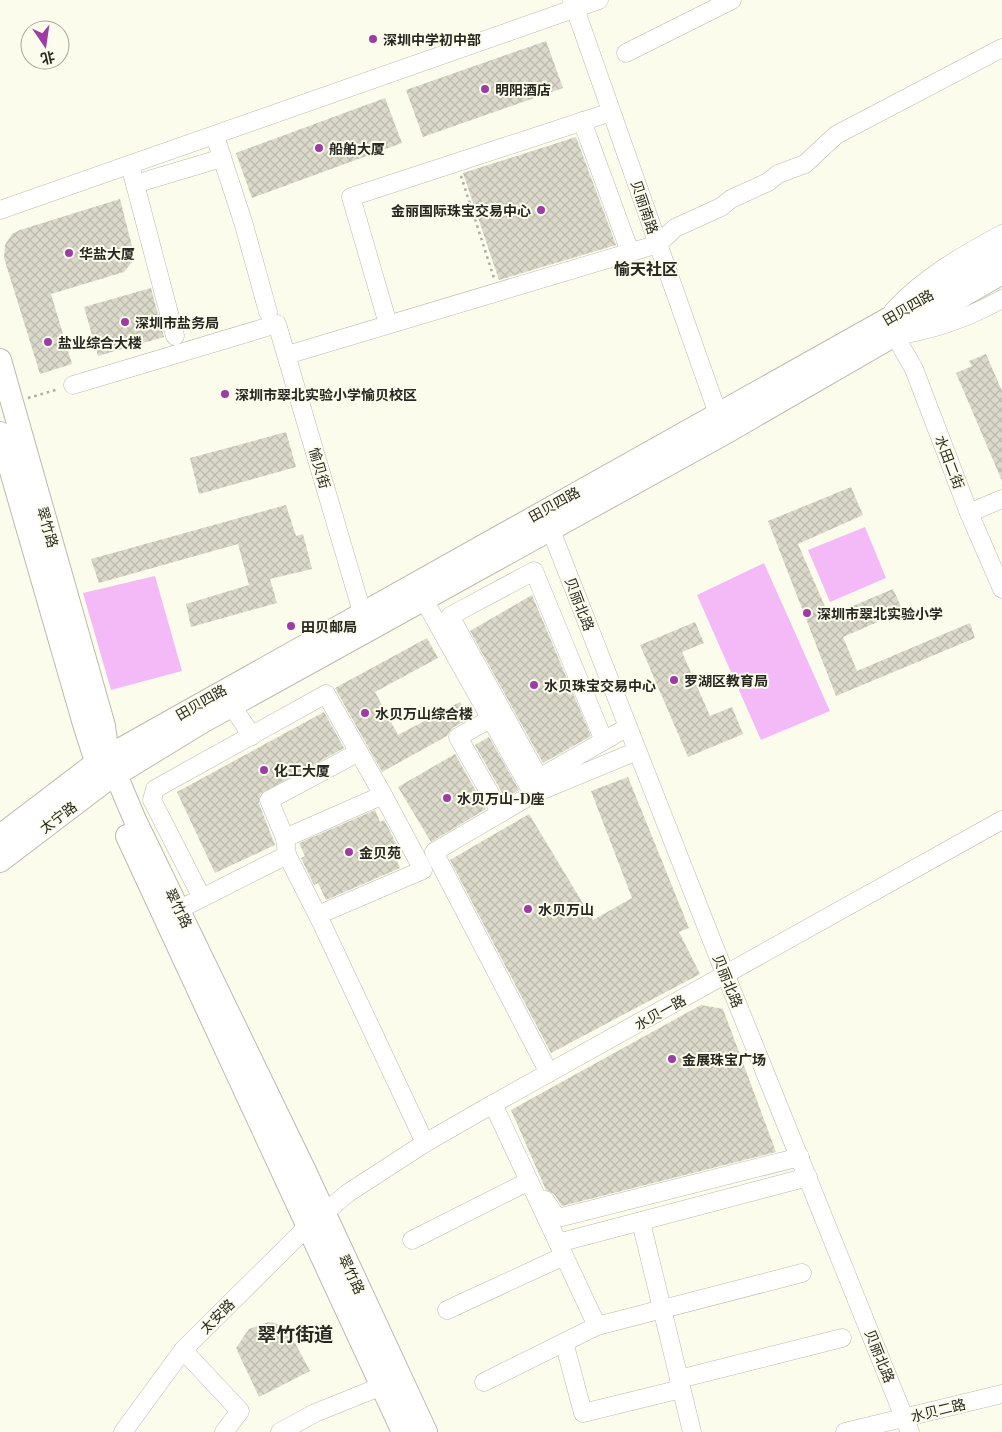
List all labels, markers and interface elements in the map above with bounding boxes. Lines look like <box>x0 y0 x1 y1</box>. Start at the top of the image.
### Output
north arrow <box>20 20 70 70</box>
place label: 深圳中学初中部 <box>383 30 481 49</box>
marker: 深圳中学初中部 <box>367 33 379 45</box>
text: 北 <box>39 47 57 69</box>
place label: 明阳酒店 <box>495 80 551 99</box>
marker: 明阳酒店 <box>479 83 491 95</box>
place label: 船舶大厦 <box>329 139 385 158</box>
marker: 船舶大厦 <box>313 142 325 154</box>
street label: 贝丽南路 <box>627 177 663 237</box>
place label: 金丽国际珠宝交易中心 <box>391 201 531 220</box>
marker: 金丽国际珠宝交易中心 <box>535 204 547 216</box>
place label: 华盐大厦 <box>79 244 135 263</box>
marker: 华盐大厦 <box>63 247 75 259</box>
district label: 愉天社区 <box>614 258 678 279</box>
street label: 田贝四路 <box>879 285 937 329</box>
place label: 深圳市盐务局 <box>135 313 219 332</box>
marker: 深圳市盐务局 <box>119 316 131 328</box>
place label: 盐业综合大楼 <box>58 333 142 352</box>
marker: 盐业综合大楼 <box>42 336 54 348</box>
place label: 深圳市翠北实验小学愉贝校区 <box>235 385 417 404</box>
marker: 深圳市翠北实验小学愉贝校区 <box>219 388 231 400</box>
street label: 水田二街 <box>931 432 969 492</box>
street label: 愉贝街 <box>305 445 335 491</box>
street label: 田贝四路 <box>525 482 583 526</box>
street label: 翠竹路 <box>33 504 63 550</box>
street label: 贝丽北路 <box>561 574 599 634</box>
place label: 深圳市翠北实验小学 <box>817 604 943 623</box>
marker: 深圳市翠北实验小学 <box>801 607 813 619</box>
place label: 田贝邮局 <box>301 617 357 636</box>
marker: 田贝邮局 <box>285 620 297 632</box>
place label: 罗湖区教育局 <box>684 671 768 690</box>
marker: 罗湖区教育局 <box>668 674 680 686</box>
place label: 水贝珠宝交易中心 <box>544 676 656 695</box>
marker: 水贝珠宝交易中心 <box>528 679 540 691</box>
street label: 田贝四路 <box>172 680 230 724</box>
place label: 水贝万山综合楼 <box>375 704 473 723</box>
marker: 水贝万山综合楼 <box>359 707 371 719</box>
place label: 化工大厦 <box>274 761 330 780</box>
marker: 化工大厦 <box>258 764 270 776</box>
place label: 水贝万山-D座 <box>457 789 545 808</box>
marker: 水贝万山-D座 <box>441 792 453 804</box>
street label: 太宁路 <box>36 797 80 837</box>
place label: 金贝苑 <box>359 843 401 862</box>
marker: 金贝苑 <box>343 846 355 858</box>
street label: 翠竹路 <box>161 885 197 931</box>
place label: 水贝万山 <box>538 900 594 919</box>
marker: 水贝万山 <box>522 903 534 915</box>
street label: 贝丽北路 <box>709 951 747 1011</box>
street label: 水贝一路 <box>631 990 689 1034</box>
place label: 金展珠宝广场 <box>682 1050 766 1069</box>
marker: 金展珠宝广场 <box>666 1053 678 1065</box>
street label: 翠竹路 <box>335 1251 369 1297</box>
street label: 太安路 <box>195 1294 239 1338</box>
district label: 翠竹街道 <box>257 1320 333 1346</box>
street label: 贝丽北路 <box>861 1326 899 1386</box>
street label: 水贝二路 <box>909 1394 967 1426</box>

